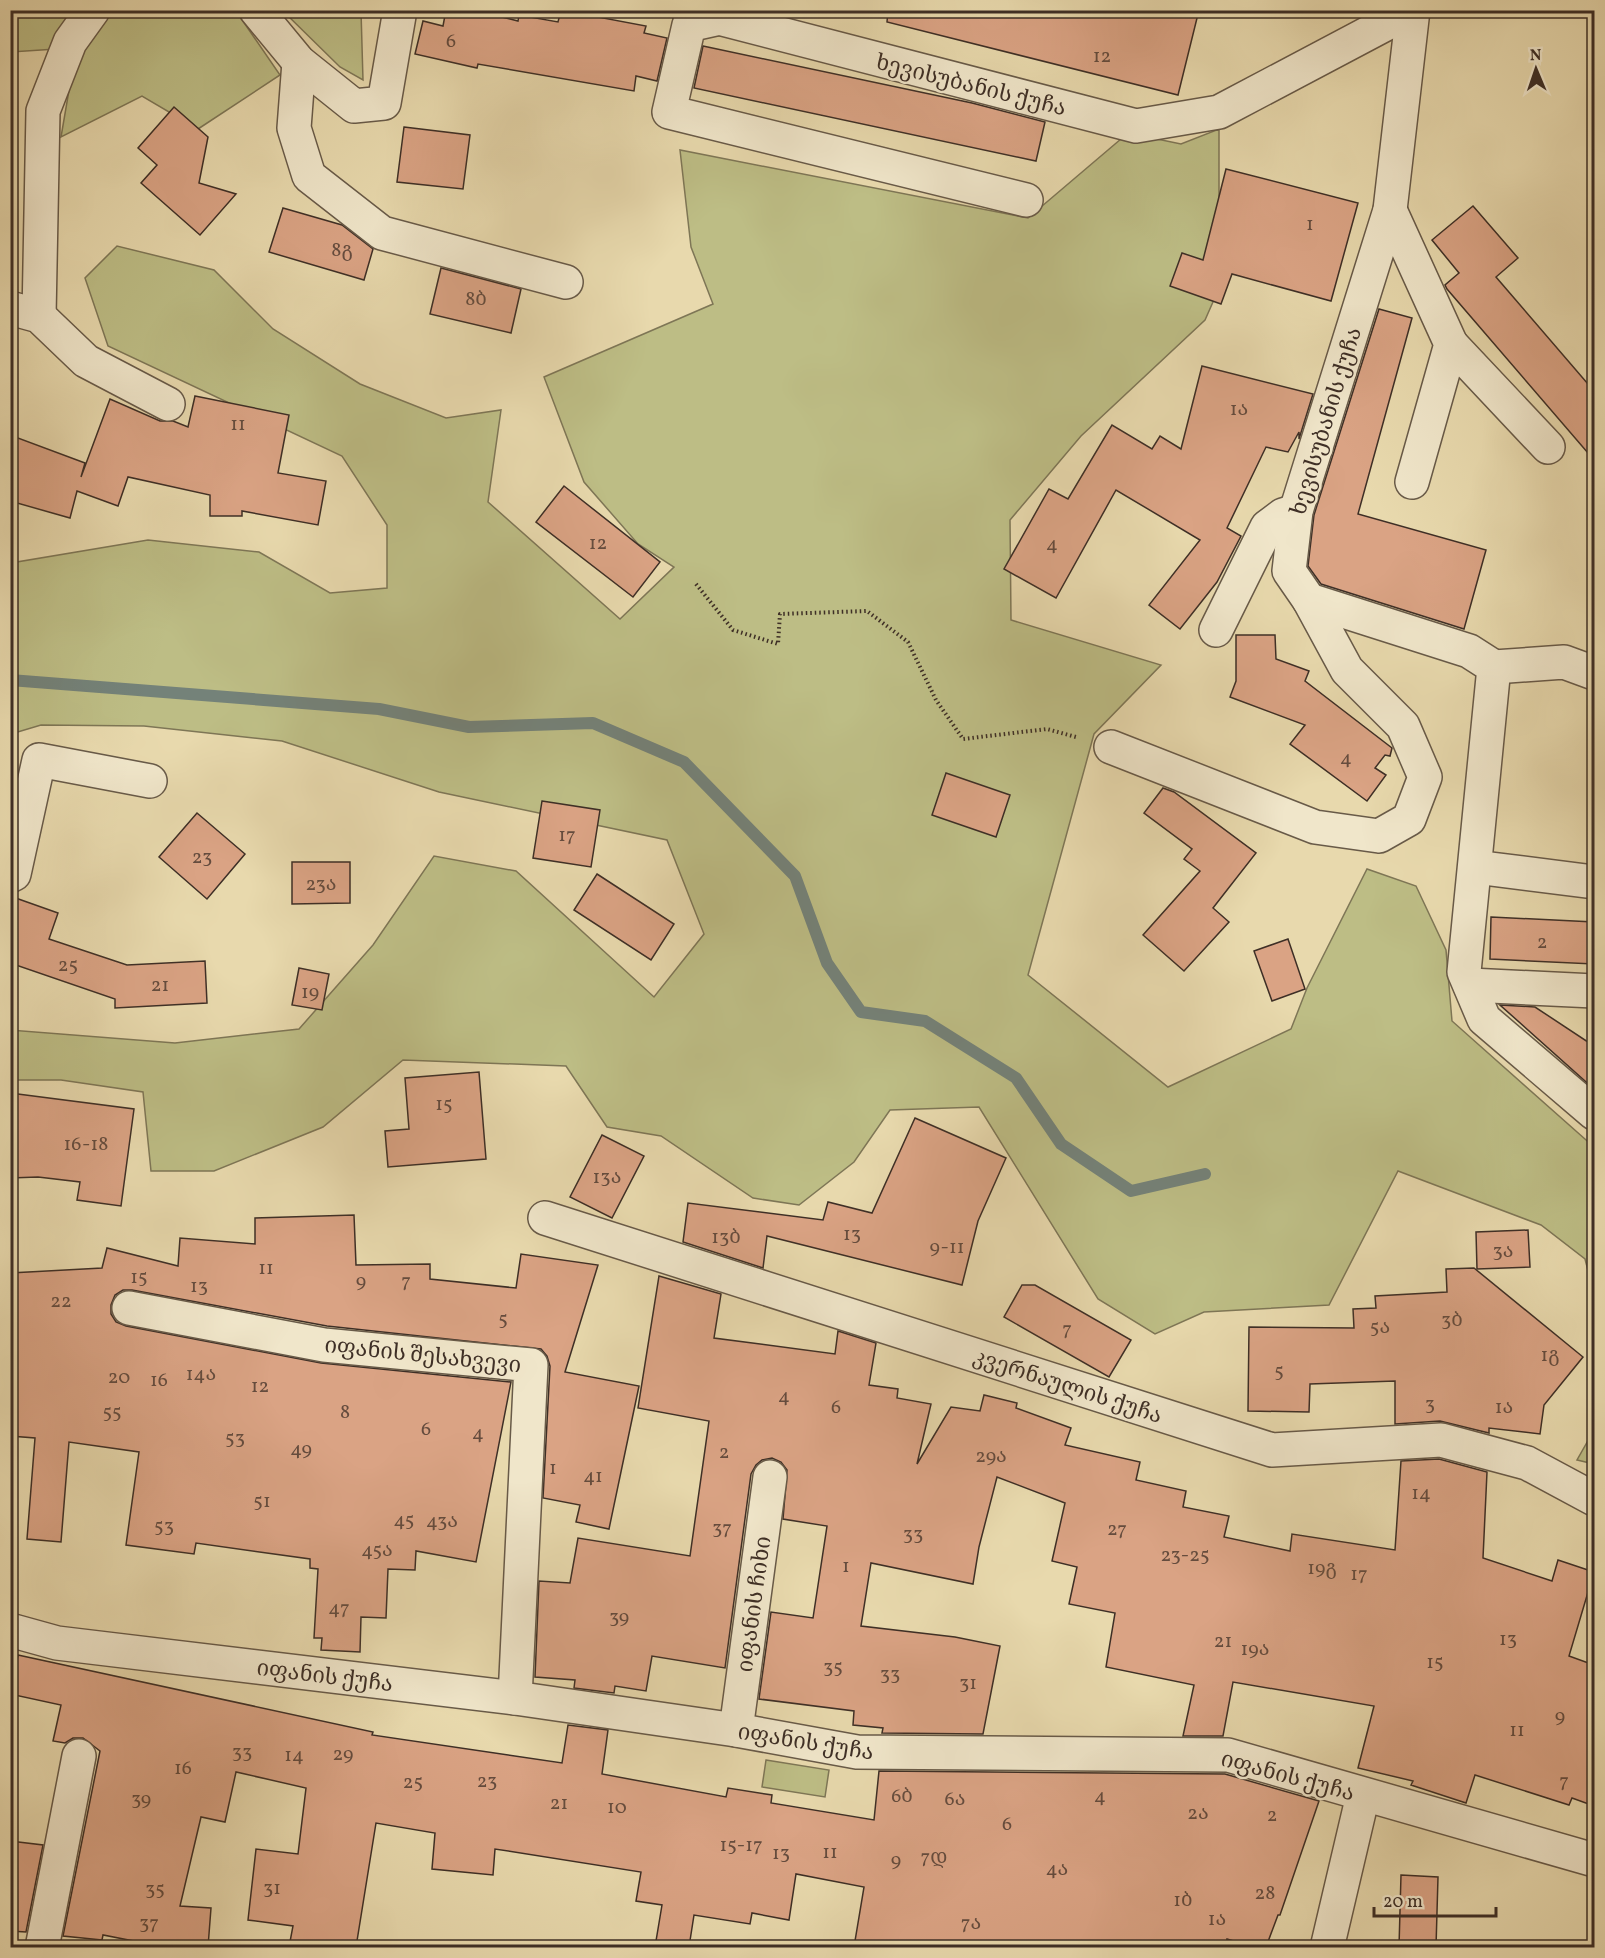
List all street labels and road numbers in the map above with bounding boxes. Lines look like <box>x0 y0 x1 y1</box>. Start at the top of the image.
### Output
street label: ხევისუბანის ქუჩა <box>872 48 1069 125</box>
street label: ხევისუბანის ქუჩა <box>1284 324 1371 520</box>
street label: იფანის შესახვევი <box>323 1331 523 1382</box>
street label: კვერნაულის ქუჩა <box>969 1342 1166 1433</box>
street label: იფანის ჩიხი <box>731 1534 780 1674</box>
street label: იფანის ქუჩა <box>255 1654 395 1701</box>
street label: იფანის ქუჩა <box>735 1717 876 1770</box>
street label: იფანის ქუჩა <box>1217 1745 1358 1810</box>

